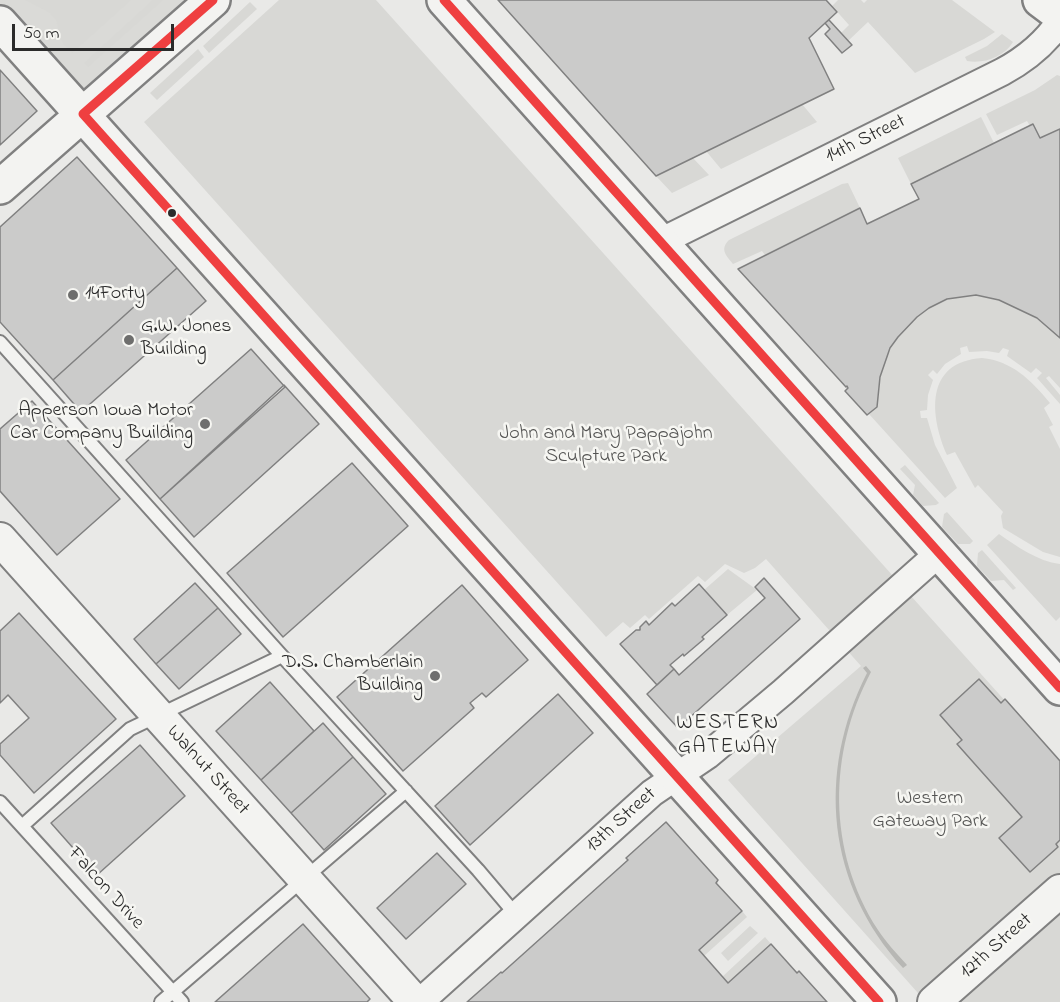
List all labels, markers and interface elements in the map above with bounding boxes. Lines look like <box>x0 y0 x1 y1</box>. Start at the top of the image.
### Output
scale bar <box>15 12 177 50</box>
text: 50 m <box>23 21 60 47</box>
street label: 14th Street <box>822 110 910 170</box>
unlabelled marker <box>166 207 178 219</box>
place label: 14Forty <box>85 283 145 307</box>
marker: 14Forty <box>66 288 80 302</box>
place label: G.W. Jones Building <box>141 316 231 363</box>
marker: G.W. Jones Building <box>122 333 136 347</box>
place label: Apperson Iowa Motor Car Company Building <box>10 400 193 447</box>
marker: Apperson Iowa Motor Car Company Building <box>198 417 212 431</box>
park label: John and Mary Pappajohn Sculpture Park <box>500 423 712 470</box>
place label: D.S. Chamberlain Building <box>282 652 423 699</box>
marker: D.S. Chamberlain Building <box>428 669 442 683</box>
district label: WESTERN GATEWAY <box>676 712 780 762</box>
street label: Walnut Street <box>160 721 254 821</box>
street label: 13th Street <box>582 783 662 859</box>
park label: Western Gateway Park <box>872 788 988 835</box>
street label: Falcon Drive <box>62 843 148 935</box>
street label: 12th Street <box>956 909 1038 985</box>

